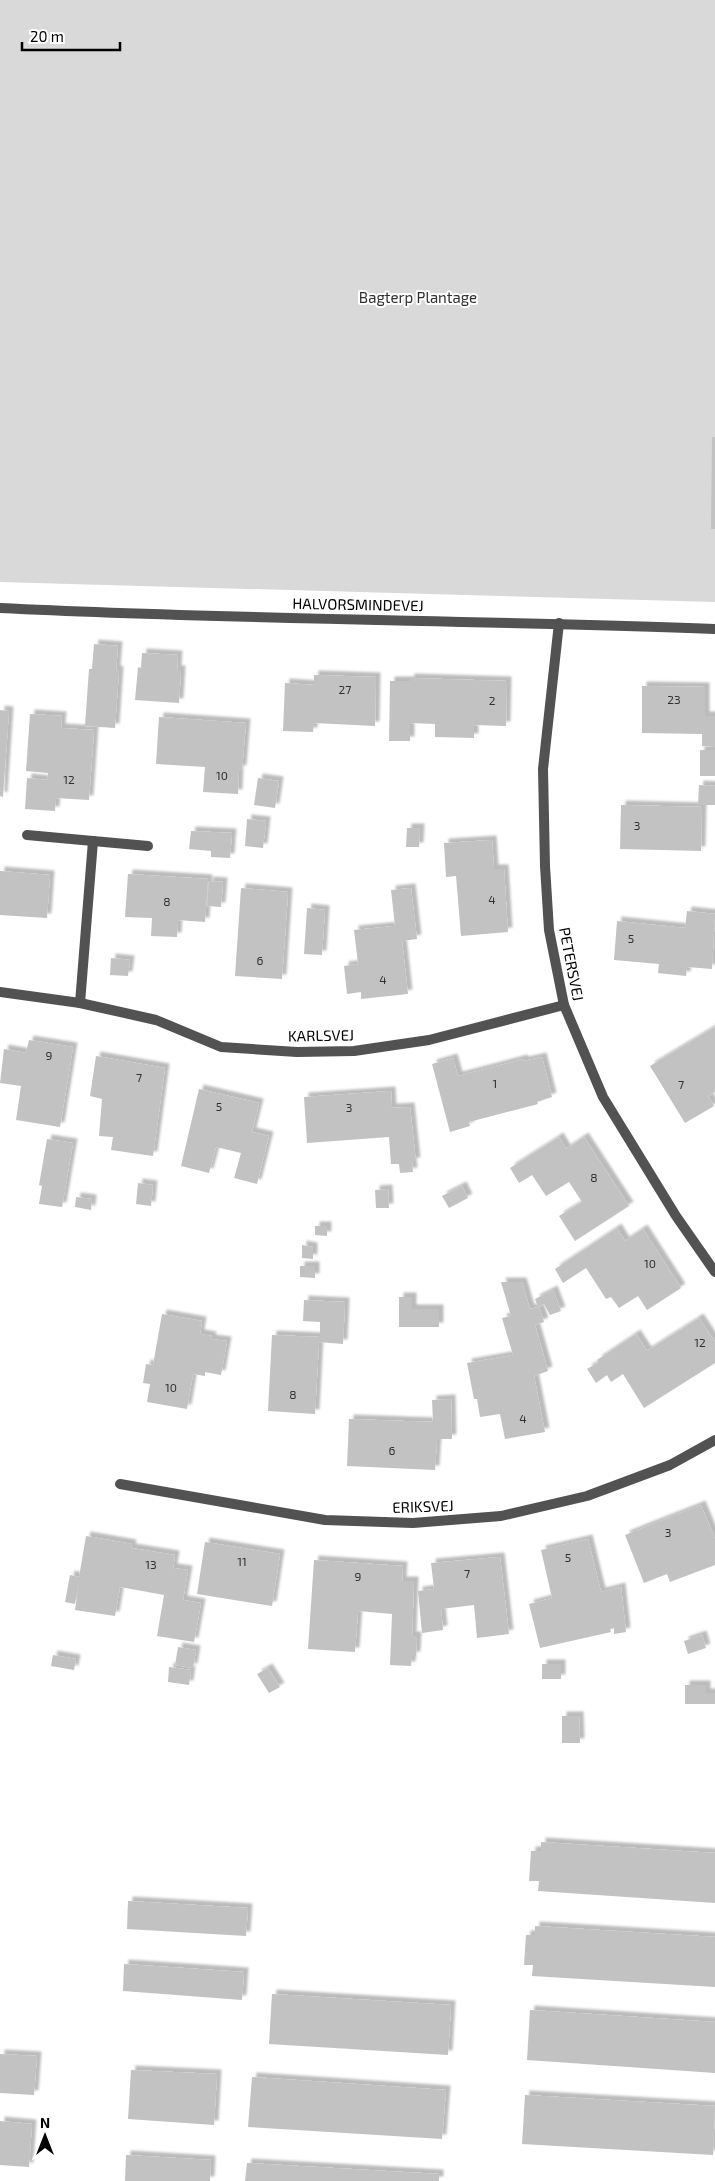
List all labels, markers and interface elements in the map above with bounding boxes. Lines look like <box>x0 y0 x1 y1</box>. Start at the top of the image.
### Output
scale bar <box>22 20 120 52</box>
text: 20 m <box>30 27 64 45</box>
park label: Bagterp Plantage <box>359 288 477 306</box>
street label: HALVORSMINDEVEJ <box>292 594 424 614</box>
house number: 27 <box>339 682 351 696</box>
house number: 23 <box>667 692 681 706</box>
house number: 2 <box>489 693 496 707</box>
house number: 10 <box>216 768 228 782</box>
house number: 12 <box>63 772 75 786</box>
house number: 3 <box>634 818 640 832</box>
house number: 4 <box>488 892 496 906</box>
house number: 8 <box>163 894 171 908</box>
street label: PETERSVEJ <box>556 926 588 1002</box>
house number: 5 <box>628 931 634 945</box>
house number: 6 <box>257 953 264 967</box>
house number: 4 <box>379 972 387 986</box>
street label: KARLSVEJ <box>288 1025 354 1045</box>
house number: 9 <box>46 1048 53 1062</box>
house number: 7 <box>136 1070 142 1084</box>
house number: 1 <box>493 1076 497 1090</box>
house number: 7 <box>678 1077 684 1091</box>
house number: 5 <box>216 1099 222 1113</box>
house number: 3 <box>346 1100 352 1114</box>
house number: 8 <box>590 1170 598 1184</box>
house number: 10 <box>644 1256 656 1270</box>
house number: 12 <box>694 1335 706 1349</box>
house number: 10 <box>165 1380 177 1394</box>
house number: 8 <box>289 1387 297 1401</box>
house number: 4 <box>519 1411 527 1425</box>
house number: 6 <box>389 1443 396 1457</box>
street label: ERIKSVEJ <box>392 1496 454 1516</box>
house number: 3 <box>665 1525 671 1539</box>
house number: 5 <box>565 1550 571 1564</box>
house number: 11 <box>237 1554 247 1568</box>
house number: 13 <box>145 1557 157 1571</box>
house number: 7 <box>464 1566 470 1580</box>
house number: 9 <box>355 1569 362 1583</box>
north arrow <box>20 2111 70 2161</box>
text: N <box>40 2114 50 2131</box>

